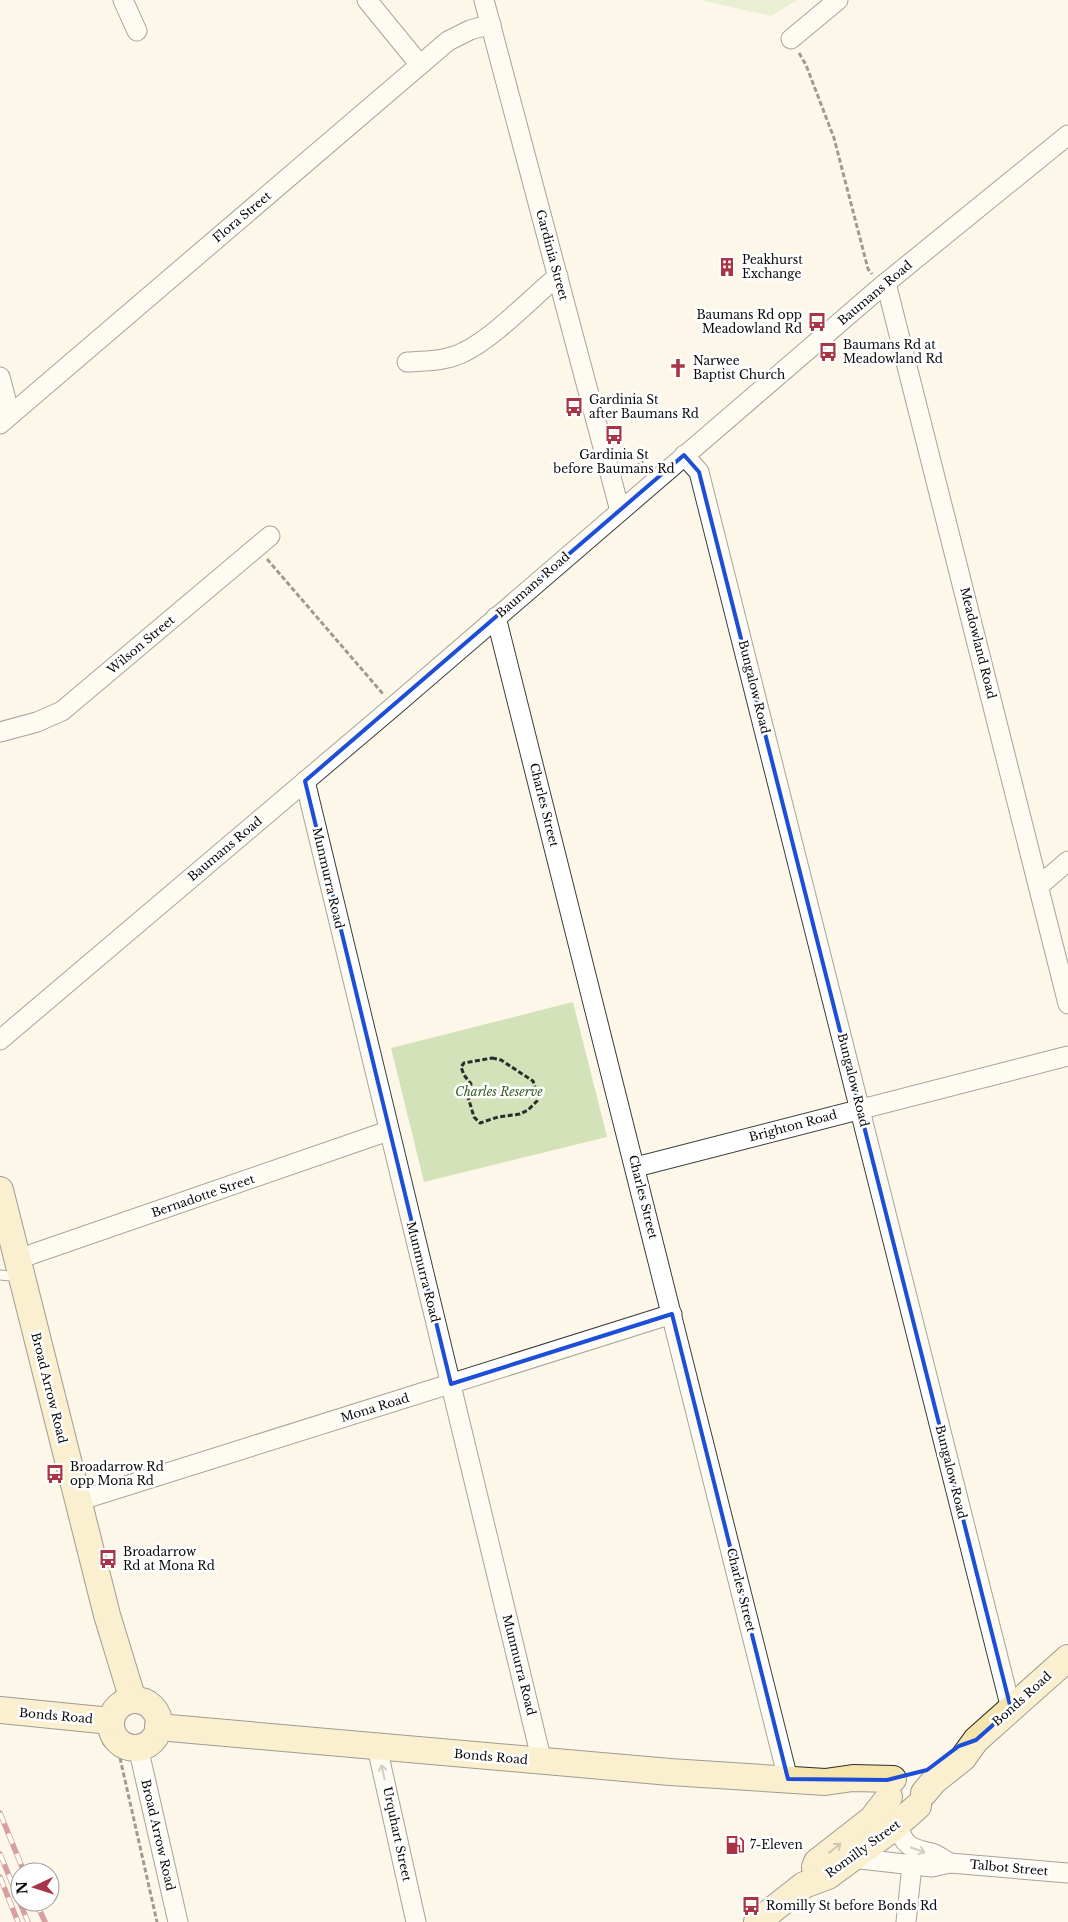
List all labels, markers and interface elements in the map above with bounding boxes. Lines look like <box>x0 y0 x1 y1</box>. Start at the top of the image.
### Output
street label: Flora Street <box>209 188 274 245</box>
street label: Gardinia Street <box>533 208 572 302</box>
place label: Peakhurst Exchange <box>742 252 803 281</box>
building icon: Peakhurst Exchange <box>716 256 738 278</box>
street label: Baumans Road <box>834 257 915 328</box>
place label: Baumans Rd opp Meadowland Rd <box>696 307 802 336</box>
bus stop icon: Baumans Rd opp Meadowland Rd <box>806 311 828 333</box>
place label: Baumans Rd at Meadowland Rd <box>843 337 943 366</box>
bus stop icon: Baumans Rd at Meadowland Rd <box>817 341 839 363</box>
place label: Narwee Baptist Church <box>693 353 785 382</box>
church icon: Narwee Baptist Church <box>667 357 689 379</box>
place label: Gardinia St after Baumans Rd <box>589 392 699 421</box>
bus stop icon: Gardinia St after Baumans Rd <box>563 396 585 418</box>
bus stop icon: Gardinia St before Baumans Rd <box>603 424 625 446</box>
place label: Gardinia St before Baumans Rd <box>552 447 675 476</box>
street label: Baumans Road <box>493 549 573 621</box>
street label: Meadowland Road <box>957 586 1000 700</box>
street label: Wilson Street <box>103 612 178 678</box>
street label: Bungalow Road <box>736 638 773 735</box>
street label: Charles Street <box>527 761 562 849</box>
street label: Baumans Road <box>184 813 265 884</box>
street label: Munmurra Road <box>310 826 347 930</box>
street label: Bungalow Road <box>835 1031 872 1128</box>
park label: Charles Reserve <box>455 1084 543 1099</box>
street label: Brighton Road <box>747 1107 839 1144</box>
street label: Charles Street <box>626 1153 661 1241</box>
street label: Bernadotte Street <box>149 1171 257 1220</box>
street label: Munmurra Road <box>404 1220 443 1324</box>
street label: Broad Arrow Road <box>28 1331 71 1445</box>
street label: Mona Road <box>339 1390 411 1425</box>
street label: Bungalow Road <box>933 1423 970 1520</box>
place label: Broadarrow Rd opp Mona Rd <box>70 1459 164 1488</box>
bus stop icon: Broadarrow Rd opp Mona Rd <box>44 1463 66 1485</box>
place label: Broadarrow Rd at Mona Rd <box>123 1544 215 1573</box>
street label: Charles Street <box>724 1546 759 1634</box>
bus stop icon: Broadarrow Rd at Mona Rd <box>97 1548 119 1570</box>
street label: Munmurra Road <box>500 1613 539 1717</box>
street label: Bonds Road <box>989 1668 1054 1729</box>
street label: Bonds Road <box>18 1705 94 1726</box>
street label: Bonds Road <box>453 1746 529 1767</box>
one-way arrow <box>378 1764 387 1780</box>
street label: Broad Arrow Road <box>138 1778 179 1892</box>
street label: Urquhart Street <box>380 1785 415 1883</box>
street label: Romilly Street <box>822 1816 903 1881</box>
fuel station icon: 7-Eleven <box>724 1834 746 1856</box>
place label: 7-Eleven <box>750 1837 803 1852</box>
one-way arrow <box>828 1842 841 1853</box>
one-way arrow <box>909 1846 925 1855</box>
street label: Talbot Street <box>969 1857 1049 1878</box>
north arrow <box>10 1862 60 1912</box>
text: N <box>13 1881 31 1895</box>
bus stop icon: Romilly St before Bonds Rd <box>740 1895 762 1917</box>
place label: Romilly St before Bonds Rd <box>766 1898 937 1913</box>

